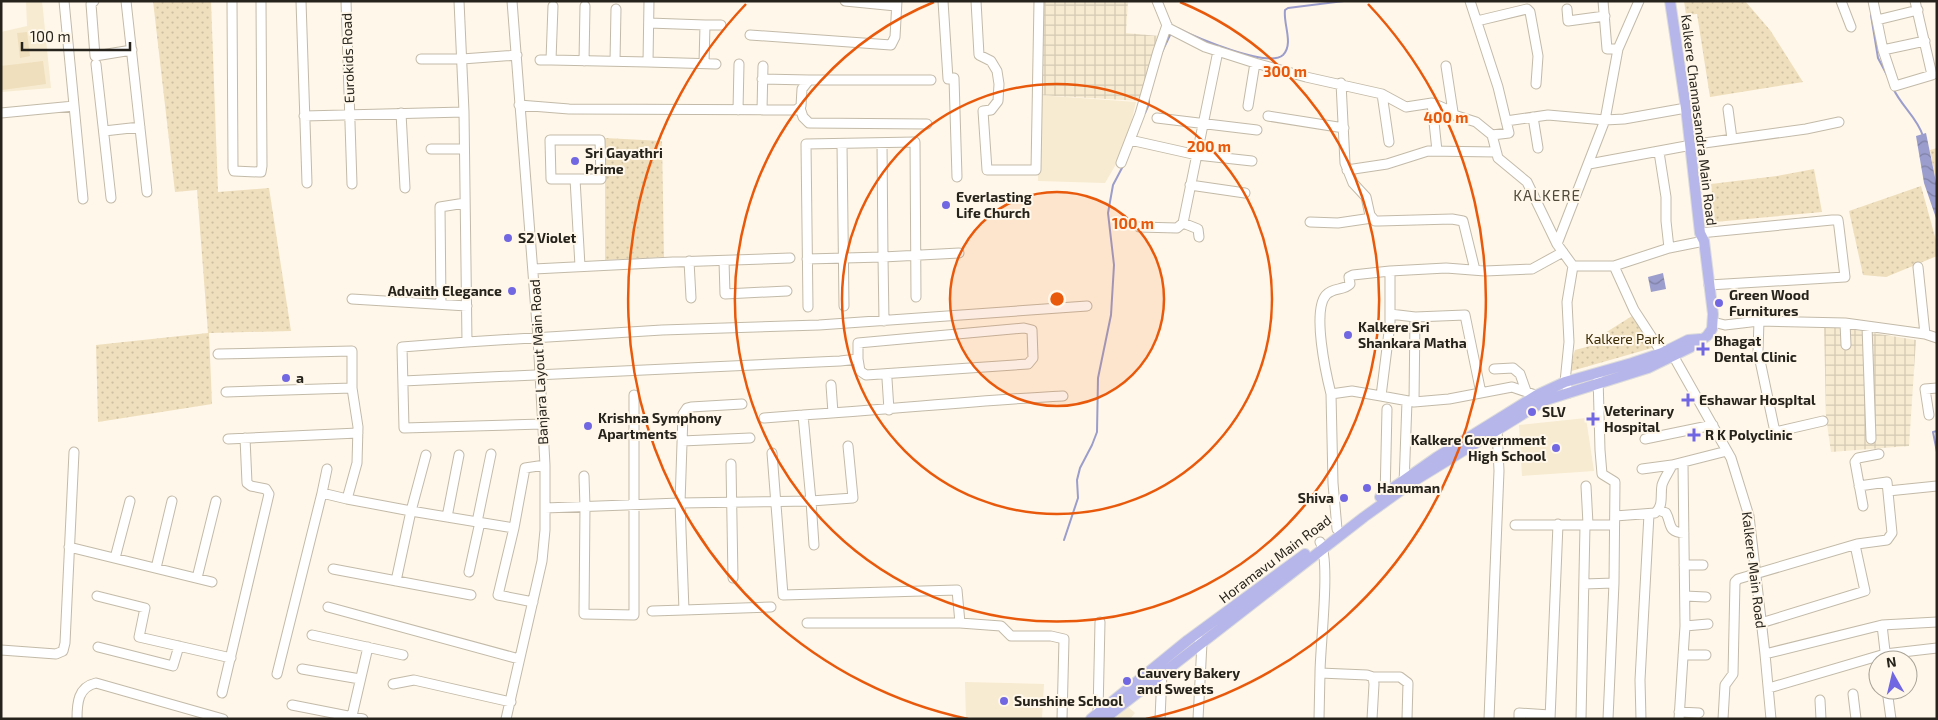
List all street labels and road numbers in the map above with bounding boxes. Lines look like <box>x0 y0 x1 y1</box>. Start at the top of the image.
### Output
street label: Eurokids Road <box>337 13 358 103</box>
street label: Kalkere Channasandra Main Road <box>1678 13 1721 227</box>
street label: Banjara Layout Main Road <box>526 279 551 445</box>
street label: Horamavu Main Road <box>1215 511 1334 606</box>
street label: Kalkere Main Road <box>1739 511 1770 629</box>

